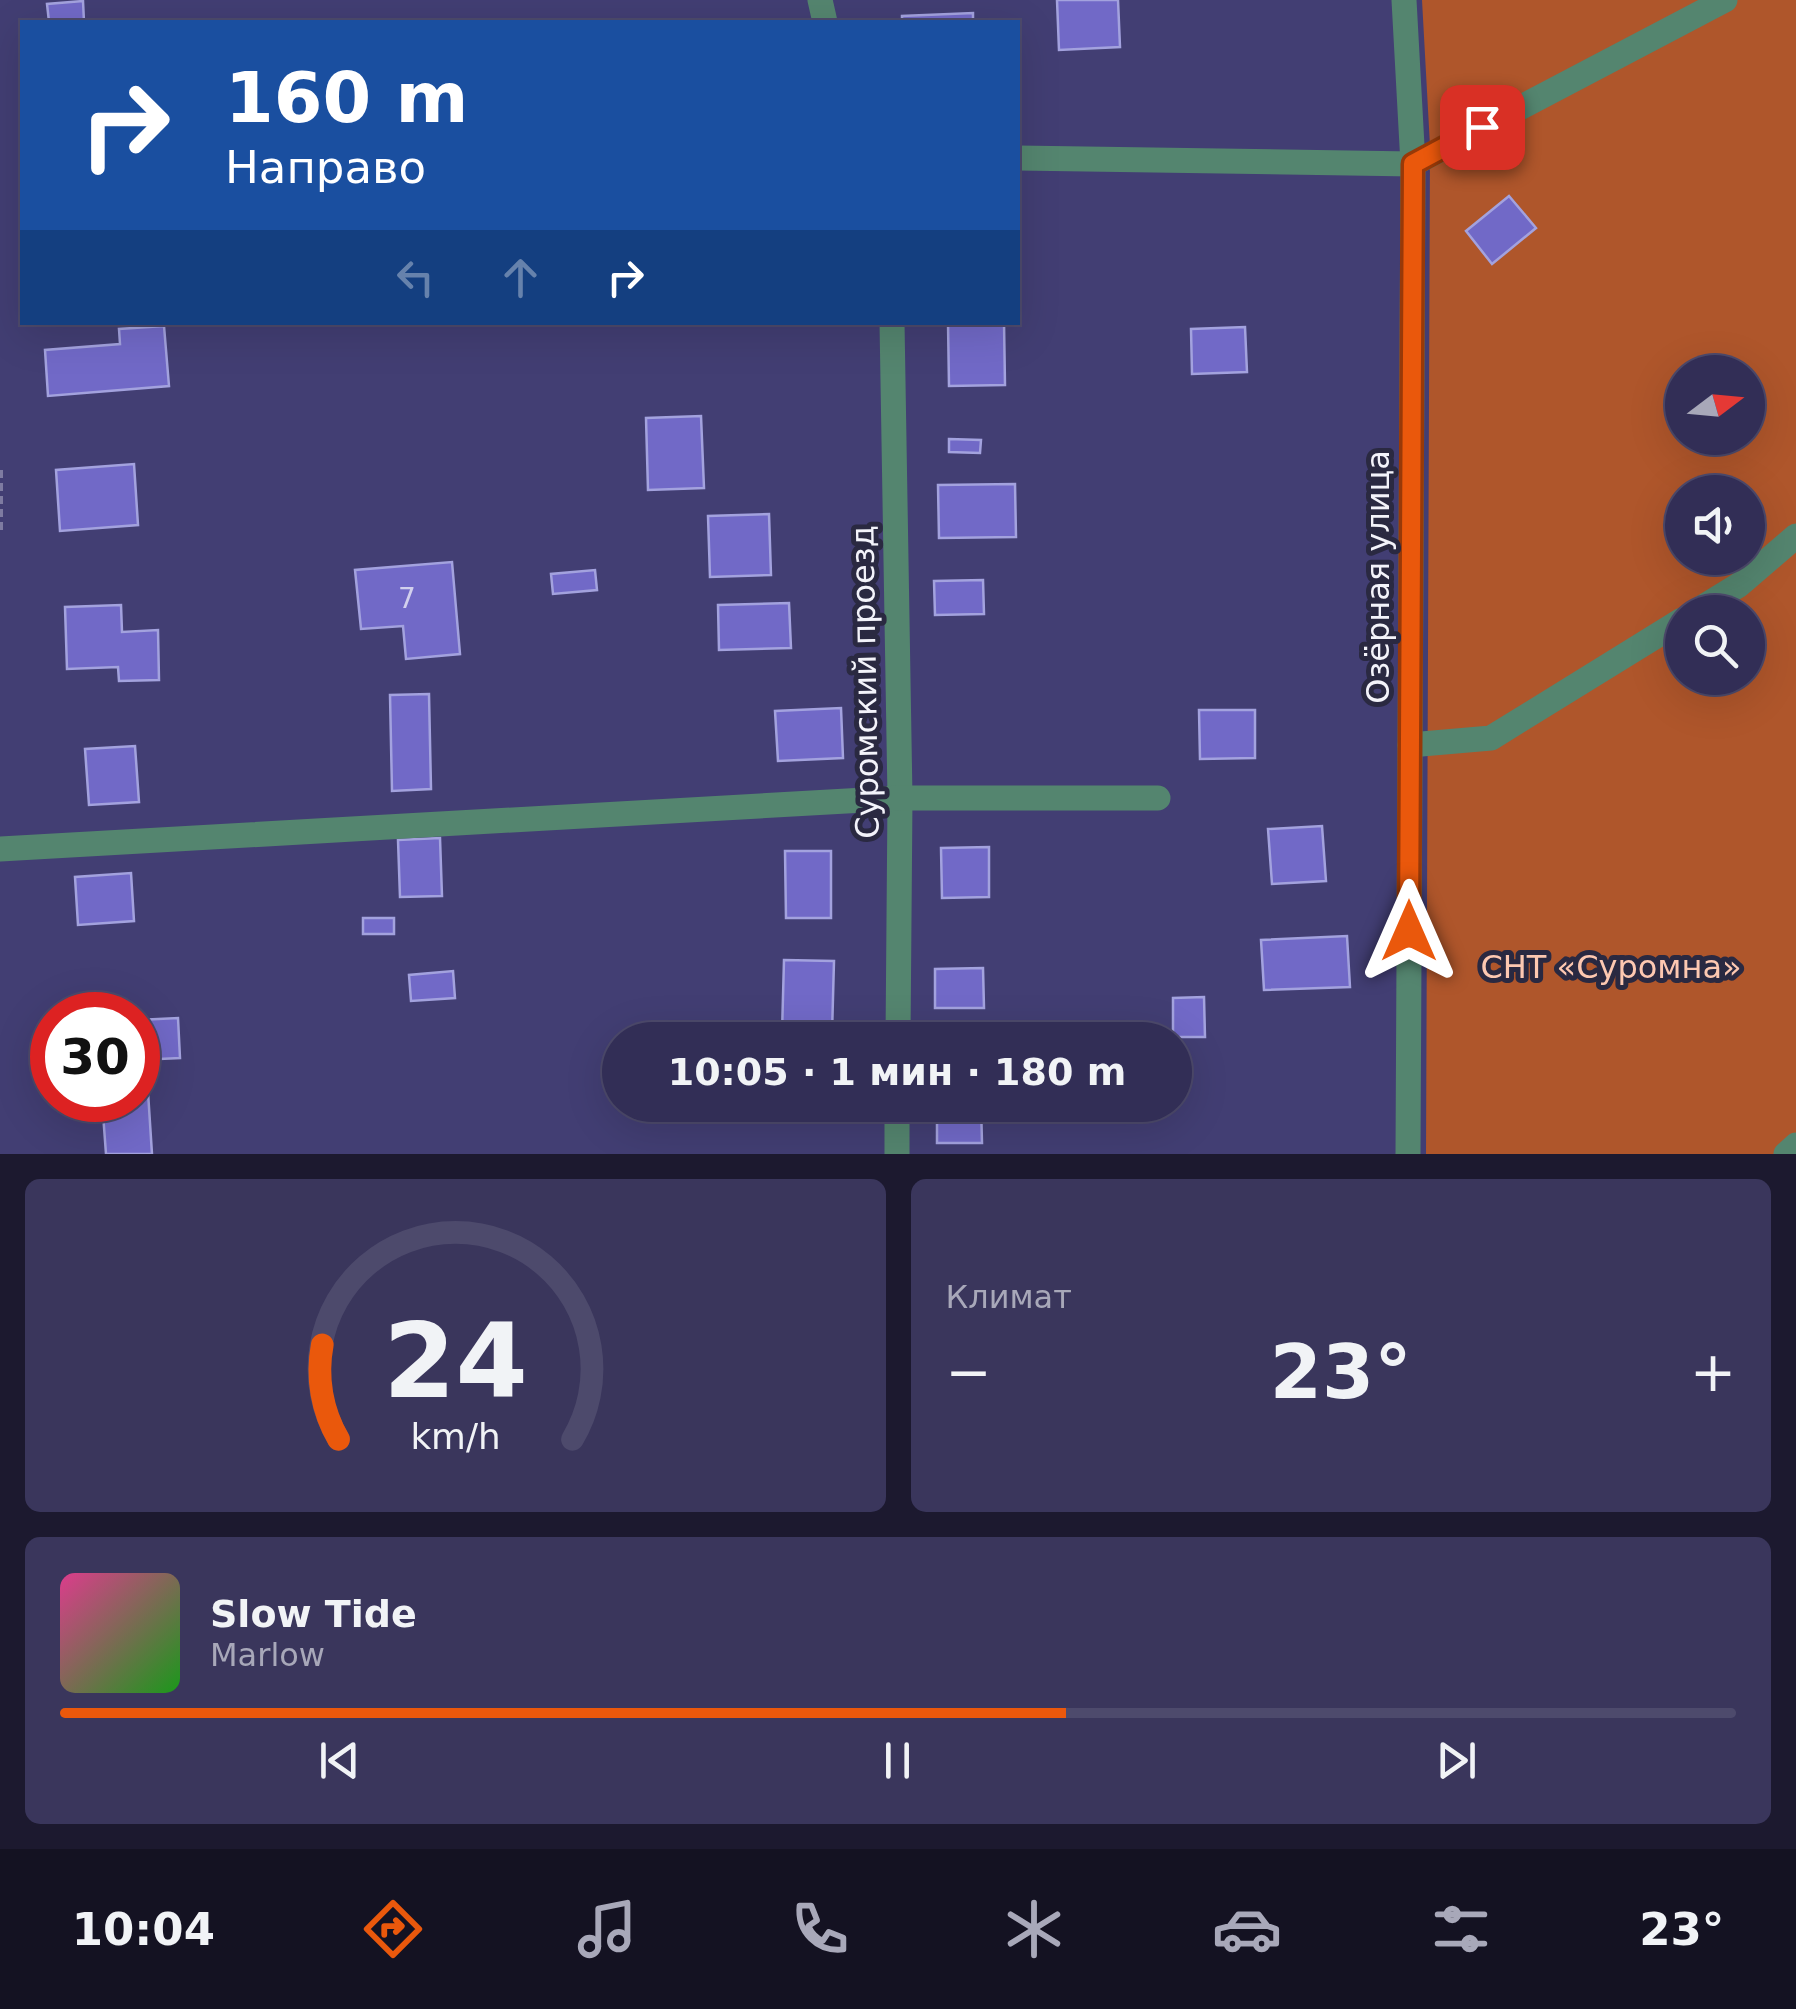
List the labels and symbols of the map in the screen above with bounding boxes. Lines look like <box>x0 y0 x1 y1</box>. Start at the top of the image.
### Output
pin <box>1440 85 1525 170</box>
north arrow <box>1665 355 1765 455</box>
street label: Озёрная улица <box>1359 450 1397 704</box>
street label: Суромский проезд <box>843 525 887 839</box>
house number: 7 <box>398 582 416 615</box>
position arrow <box>1357 879 1461 983</box>
park label: СНТ «Суромна» <box>1480 948 1742 986</box>
speed limit sign: 30 <box>30 992 160 1122</box>

